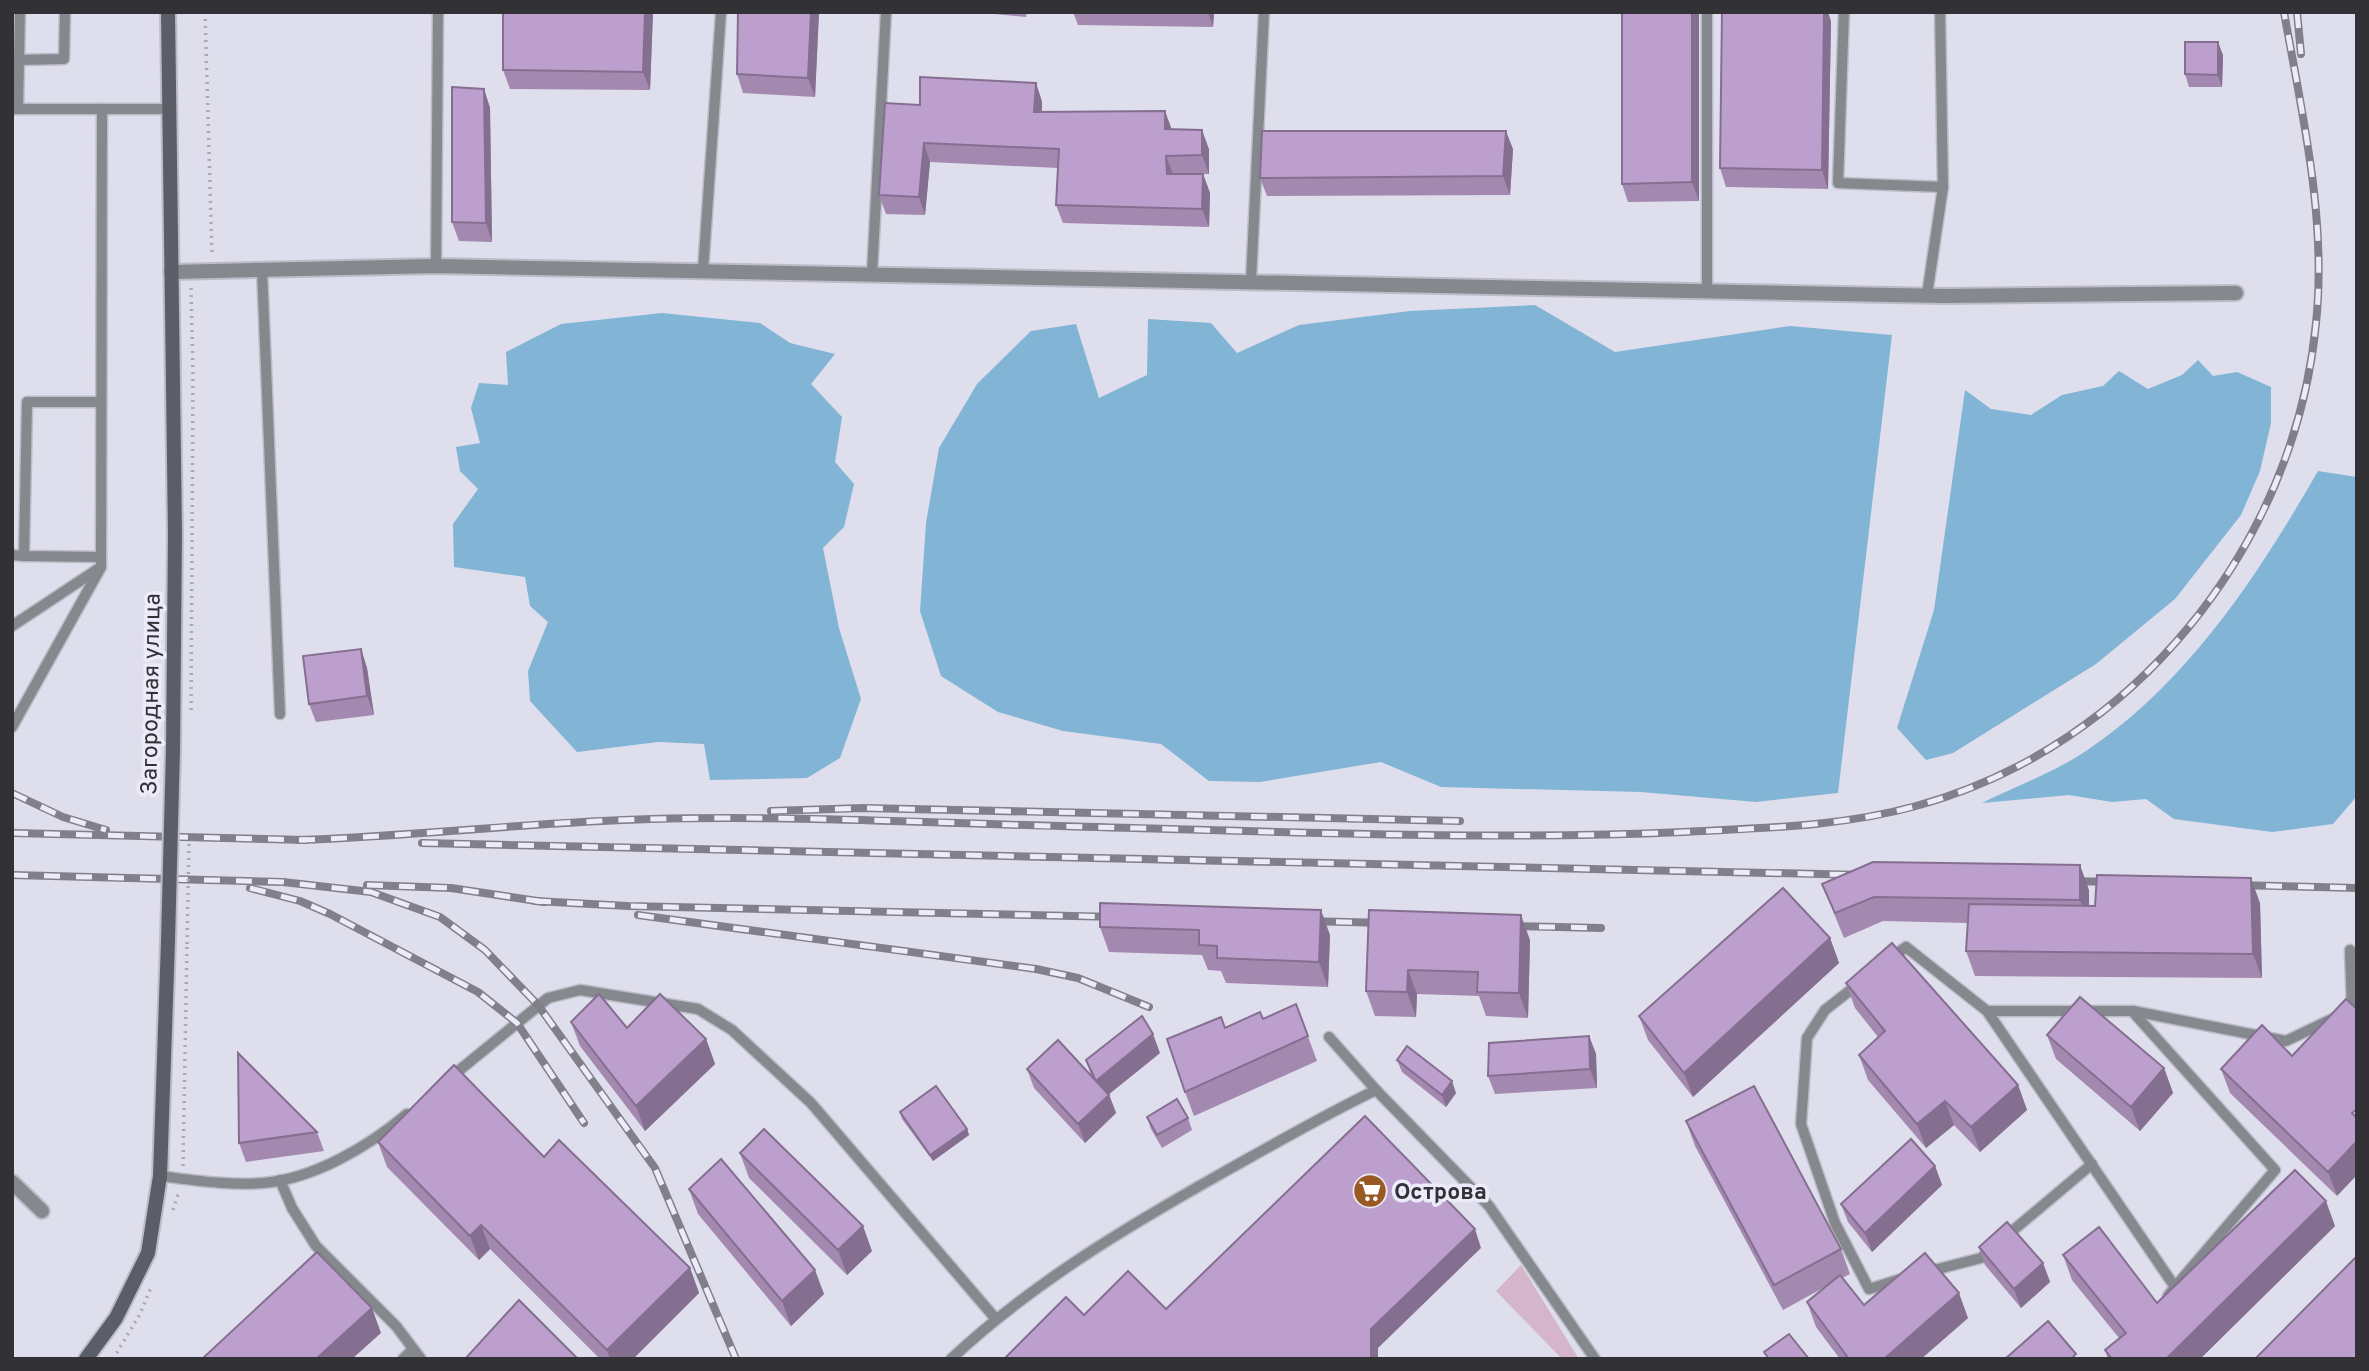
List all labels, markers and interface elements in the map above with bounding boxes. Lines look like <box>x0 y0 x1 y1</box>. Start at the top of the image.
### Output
street label: Загородная улица <box>136 593 169 795</box>
supermarket icon: Острова <box>1351 1172 1389 1210</box>
place label: Острова <box>1394 1179 1487 1208</box>

